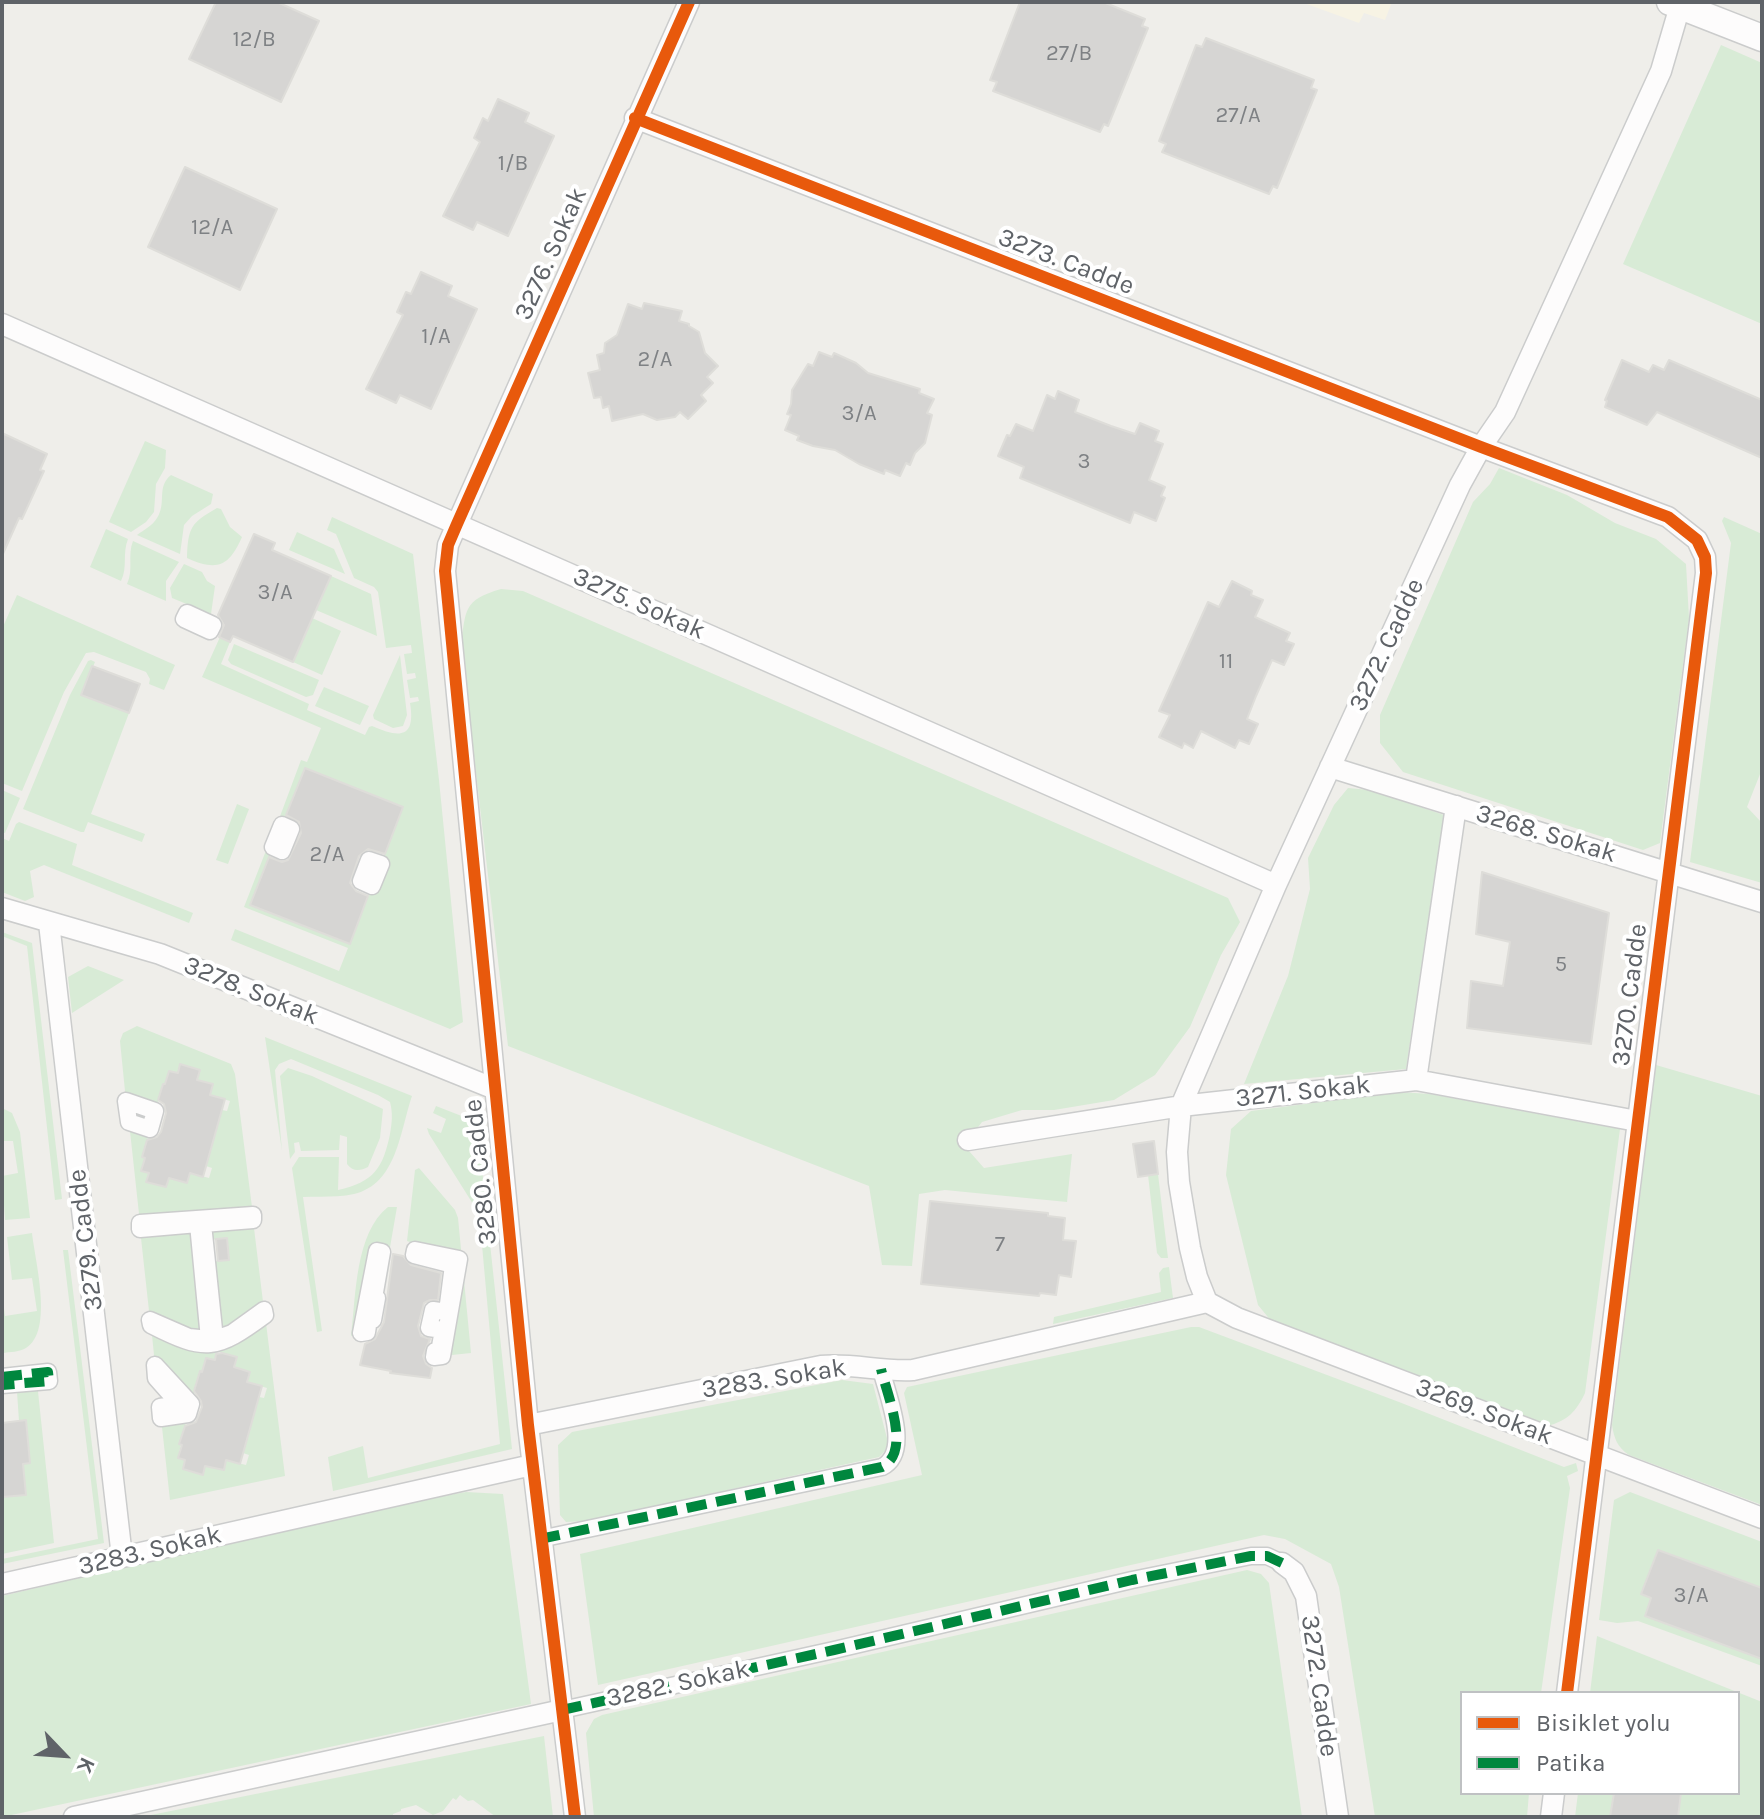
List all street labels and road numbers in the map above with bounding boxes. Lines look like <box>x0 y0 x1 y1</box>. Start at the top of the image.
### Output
street label: 3276. Sokak <box>508 183 594 325</box>
street label: 3273. Cadde <box>994 222 1138 302</box>
street label: 3275. Sokak <box>568 561 710 647</box>
street label: 3272. Cadde <box>1343 574 1431 716</box>
street label: 3268. Sokak <box>1472 798 1620 870</box>
street label: 3270. Cadde <box>1606 922 1654 1068</box>
street label: 3278. Sokak <box>179 950 323 1032</box>
street label: 3271. Sokak <box>1234 1069 1372 1115</box>
street label: 3280. Cadde <box>458 1097 504 1247</box>
street label: 3279. Cadde <box>62 1167 110 1313</box>
street label: 3283. Sokak <box>699 1352 849 1406</box>
street label: 3269. Sokak <box>1411 1372 1557 1452</box>
street label: 3283. Sokak <box>75 1519 225 1583</box>
street label: 3272. Cadde <box>1294 1613 1344 1759</box>
street label: 3282. Sokak <box>603 1654 753 1714</box>

